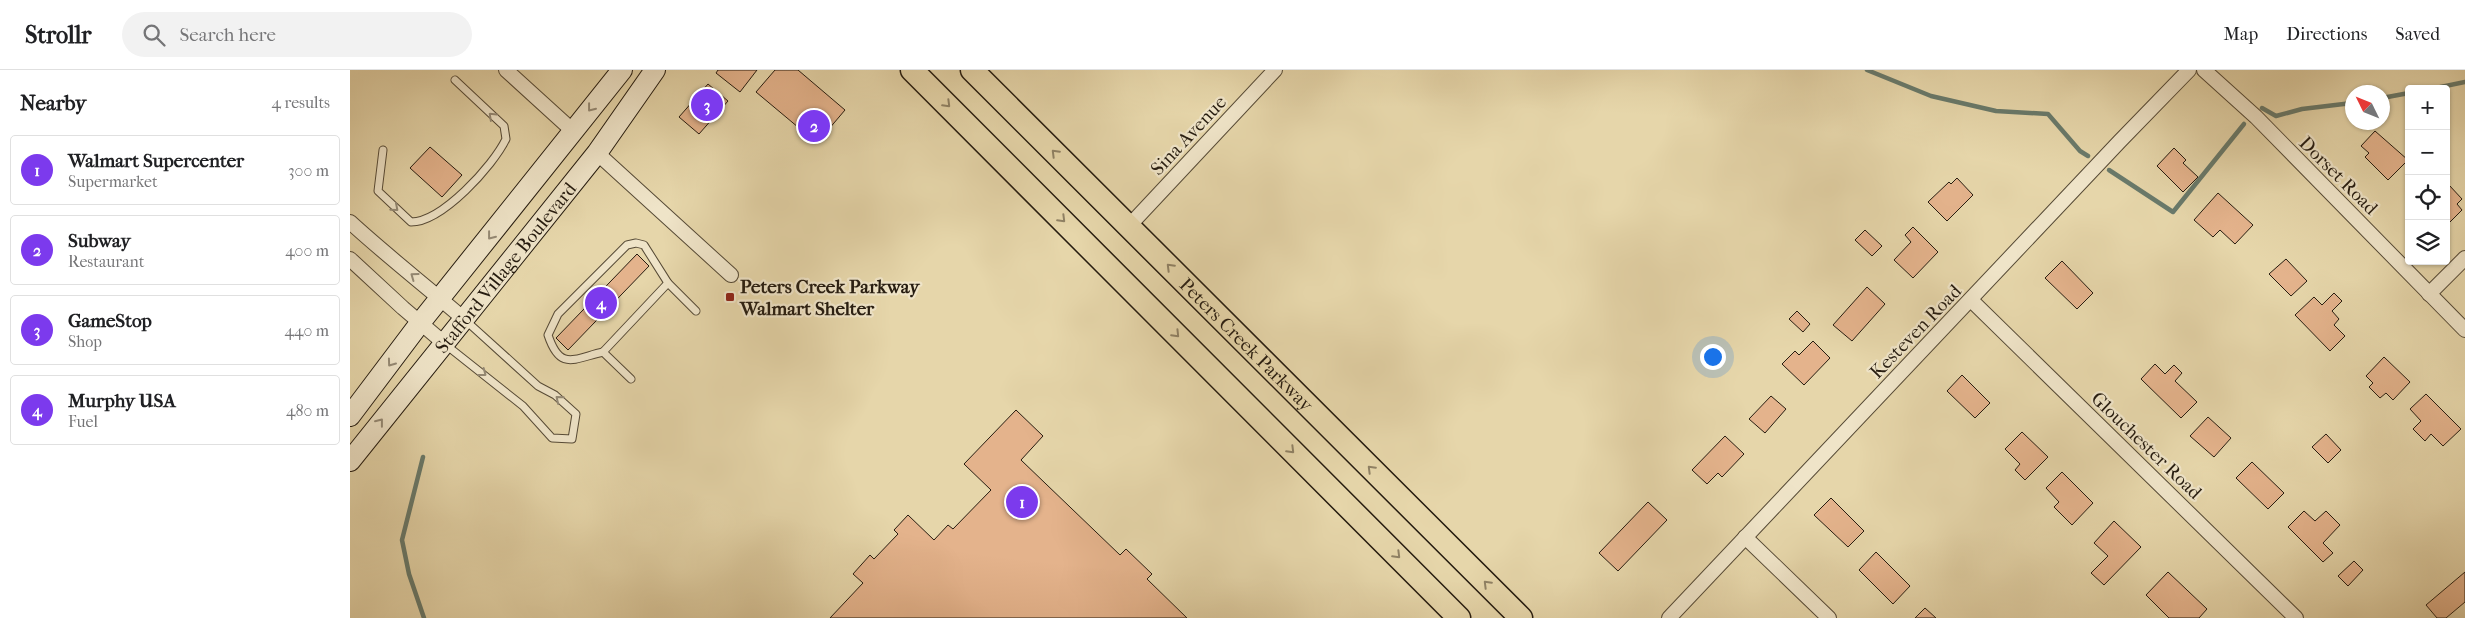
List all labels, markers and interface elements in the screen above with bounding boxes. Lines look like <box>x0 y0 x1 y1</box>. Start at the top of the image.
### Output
search box <box>122 12 472 57</box>
text: Strollr <box>25 21 92 49</box>
icon: search <box>140 21 168 49</box>
text: Search here <box>180 24 276 46</box>
text: Map <box>2224 24 2258 45</box>
text: Directions <box>2286 24 2367 45</box>
text: Saved <box>2395 24 2440 45</box>
north arrow <box>2345 85 2390 130</box>
map controls <box>2405 85 2450 265</box>
button: + <box>2405 85 2450 130</box>
pin: 3 <box>691 86 723 124</box>
text: Nearby <box>20 91 86 115</box>
street label: Sina Avenue <box>1146 91 1231 180</box>
text: 4 results <box>272 93 330 112</box>
one-way arrow <box>941 99 950 108</box>
one-way arrow <box>589 102 597 111</box>
pin: 2 <box>798 107 830 145</box>
one-way arrow <box>489 113 498 122</box>
button: − <box>2405 130 2450 175</box>
street label: Dorset Road <box>2295 132 2382 220</box>
one-way arrow <box>1052 149 1061 158</box>
text: Walmart Supercenter <box>68 150 244 172</box>
text: 1 <box>34 161 40 180</box>
text: 300 m <box>288 161 329 180</box>
text: Supermarket <box>68 172 158 191</box>
button: locate <box>2405 175 2450 220</box>
street label: Stafford Village Boulevard <box>431 178 581 358</box>
one-way arrow <box>390 202 399 211</box>
one-way arrow <box>1056 213 1065 222</box>
button: layers <box>2405 220 2450 265</box>
text: Subway <box>68 230 131 252</box>
one-way arrow <box>487 230 496 239</box>
text: 2 <box>33 241 41 260</box>
text: 400 m <box>285 241 329 260</box>
text: Restaurant <box>68 252 144 271</box>
one-way arrow <box>1167 264 1176 273</box>
one-way arrow <box>410 273 420 282</box>
street label: Peters Creek Parkway <box>1175 274 1318 417</box>
place label: Peters Creek Parkway Walmart Shelter <box>739 276 920 320</box>
street label: Kesteven Road <box>1865 280 1966 383</box>
pin: 4 <box>585 284 617 322</box>
marker: Peters Creek Parkway Walmart Shelter <box>724 291 736 303</box>
text: GameStop <box>68 310 152 332</box>
text: 3 <box>34 321 40 340</box>
text: 440 m <box>284 321 329 340</box>
one-way arrow <box>1171 329 1180 338</box>
text: Shop <box>68 332 102 351</box>
your location <box>1700 344 1726 370</box>
one-way arrow <box>388 357 397 367</box>
one-way arrow <box>477 367 487 376</box>
street label: Glouchester Road <box>2087 388 2206 504</box>
text: Murphy USA <box>68 390 176 412</box>
one-way arrow <box>556 396 565 404</box>
text: 4 <box>32 401 42 420</box>
text: 480 m <box>286 401 329 420</box>
text: Fuel <box>68 412 98 431</box>
one-way arrow <box>374 419 382 428</box>
one-way arrow <box>1285 444 1294 453</box>
one-way arrow <box>1368 466 1377 475</box>
pin: 1 <box>1006 483 1038 521</box>
one-way arrow <box>1391 550 1400 559</box>
one-way arrow <box>1483 580 1492 589</box>

